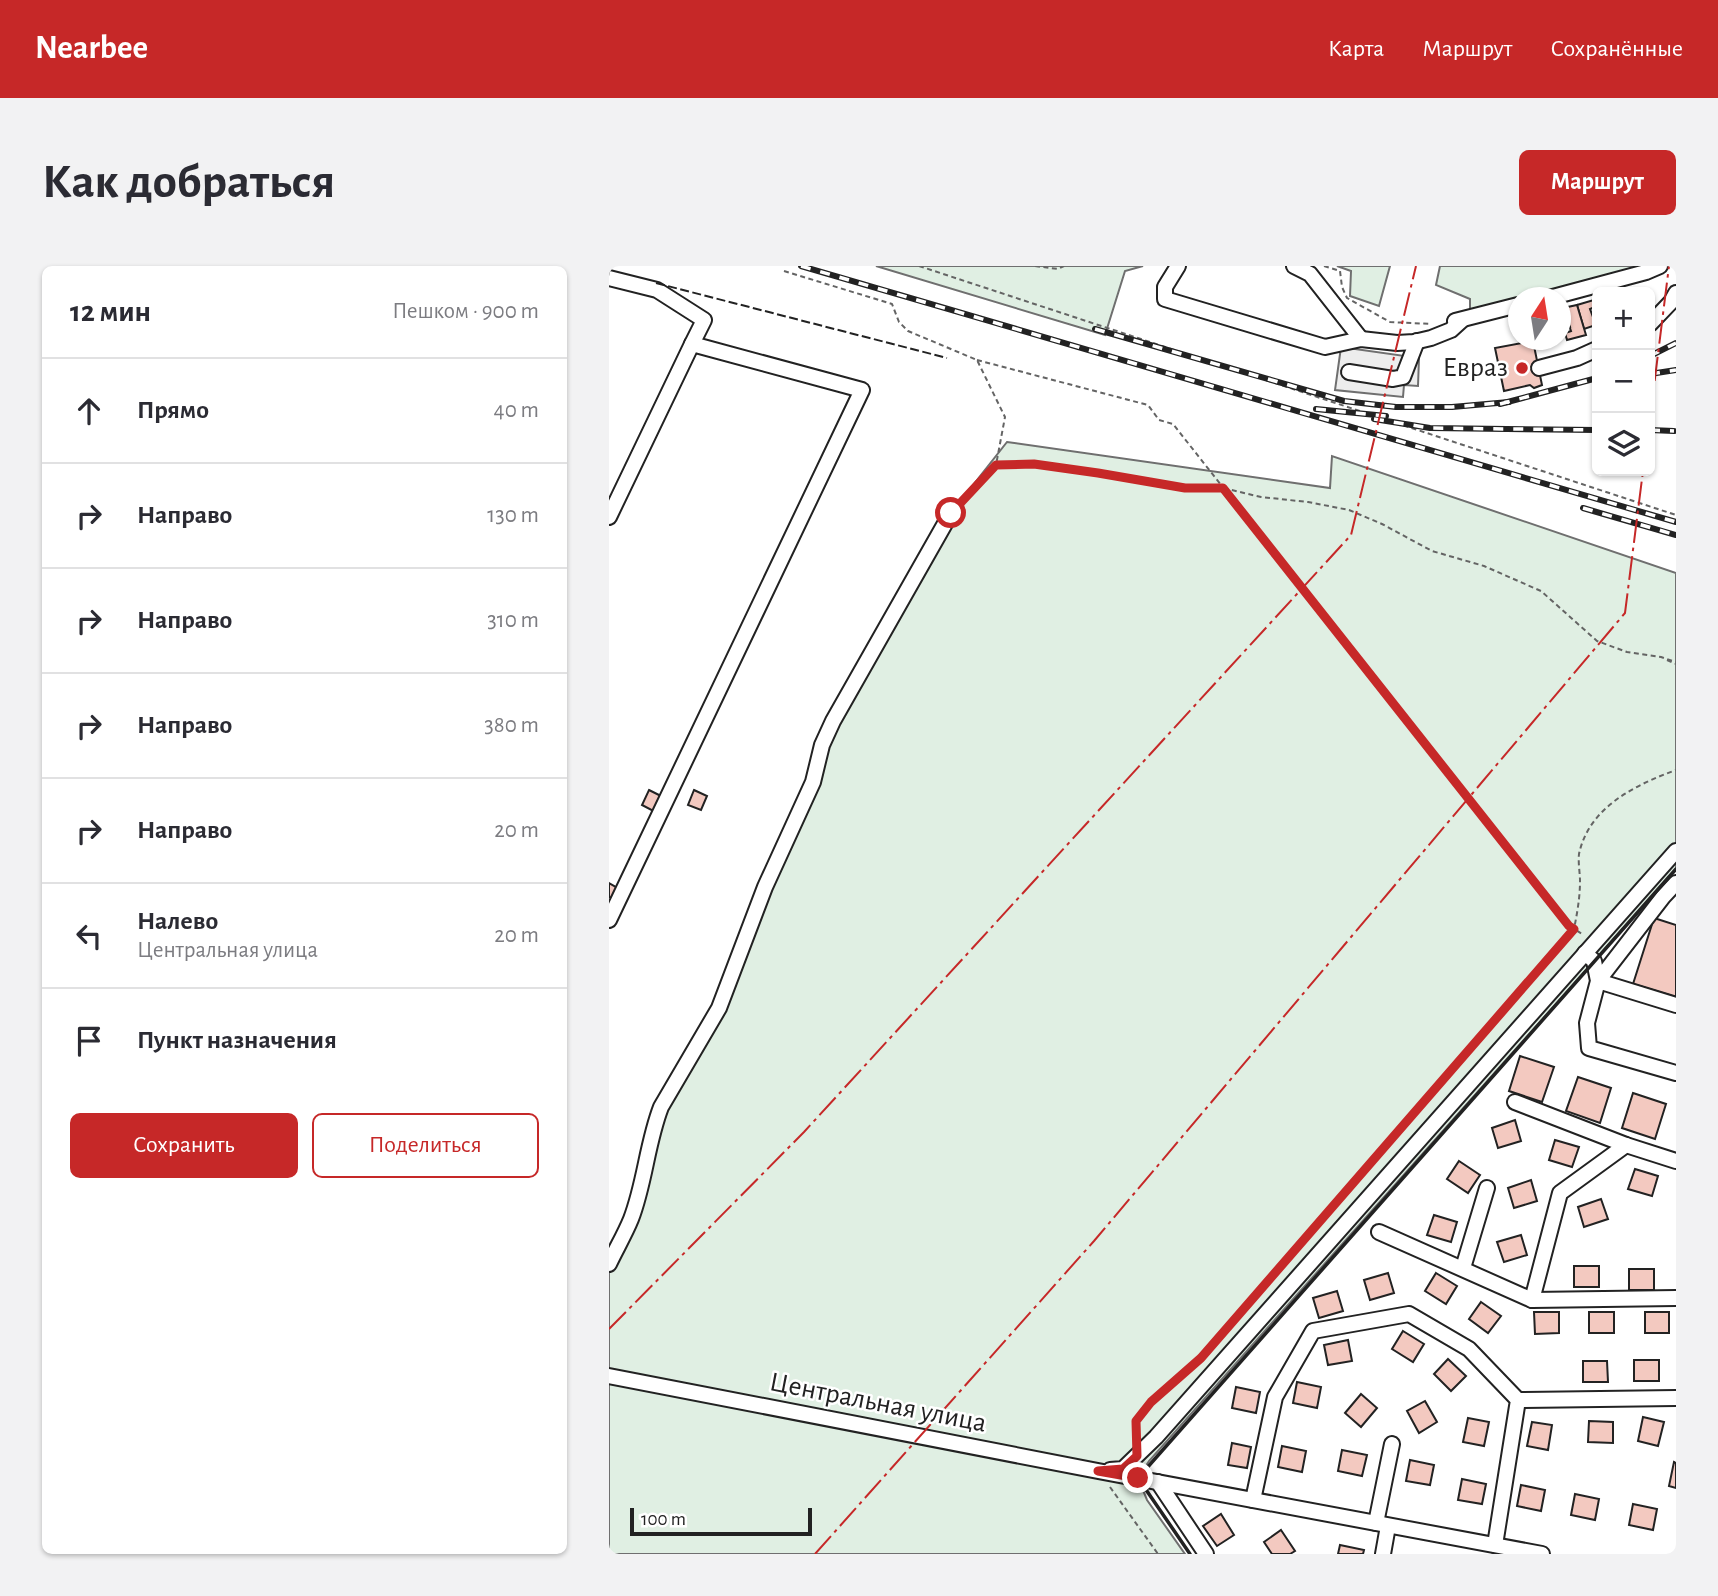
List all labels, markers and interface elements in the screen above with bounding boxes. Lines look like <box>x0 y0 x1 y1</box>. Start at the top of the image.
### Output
text: Nearbee <box>35 32 148 65</box>
text: Карта <box>1328 37 1384 61</box>
text: Маршрут <box>1422 37 1512 61</box>
text: Сохранённые <box>1550 37 1683 61</box>
button: Маршрут <box>1519 150 1676 215</box>
text: Как добраться <box>42 158 335 207</box>
north arrow <box>1508 287 1571 350</box>
map controls <box>1592 287 1655 476</box>
button: + <box>1592 287 1655 350</box>
text: 12 мин <box>70 297 151 327</box>
text: Пешком · 900 m <box>392 300 539 323</box>
button: − <box>1592 350 1655 413</box>
place label: Евраз <box>1442 354 1508 382</box>
marker: Евраз <box>1514 360 1530 376</box>
icon: ahead <box>70 392 108 430</box>
text: Прямо <box>137 397 209 423</box>
text: 40 m <box>494 399 539 422</box>
button: layers <box>1592 413 1655 476</box>
icon: right <box>70 497 108 535</box>
route start <box>935 497 966 528</box>
text: Направо <box>137 502 232 528</box>
text: 130 m <box>487 504 539 527</box>
icon: right <box>70 602 108 640</box>
text: Направо <box>137 607 232 633</box>
text: 310 m <box>487 609 539 632</box>
icon: right <box>70 707 108 745</box>
text: Направо <box>137 712 232 738</box>
text: 380 m <box>484 714 539 737</box>
icon: right <box>70 812 108 850</box>
text: Направо <box>137 817 232 843</box>
text: 20 m <box>494 819 539 842</box>
text: Налево <box>137 908 218 934</box>
icon: left <box>70 917 108 955</box>
text: 20 m <box>494 924 539 947</box>
text: Центральная улица <box>137 939 318 962</box>
icon: arrive <box>70 1022 108 1060</box>
text: Пункт назначения <box>137 1027 337 1053</box>
button: Сохранить <box>70 1113 298 1178</box>
button: Поделиться <box>312 1113 539 1178</box>
street label: Центральная улица <box>767 1368 989 1438</box>
route end <box>1122 1462 1153 1493</box>
scale bar <box>630 1505 812 1537</box>
text: 100 m <box>641 1510 686 1529</box>

